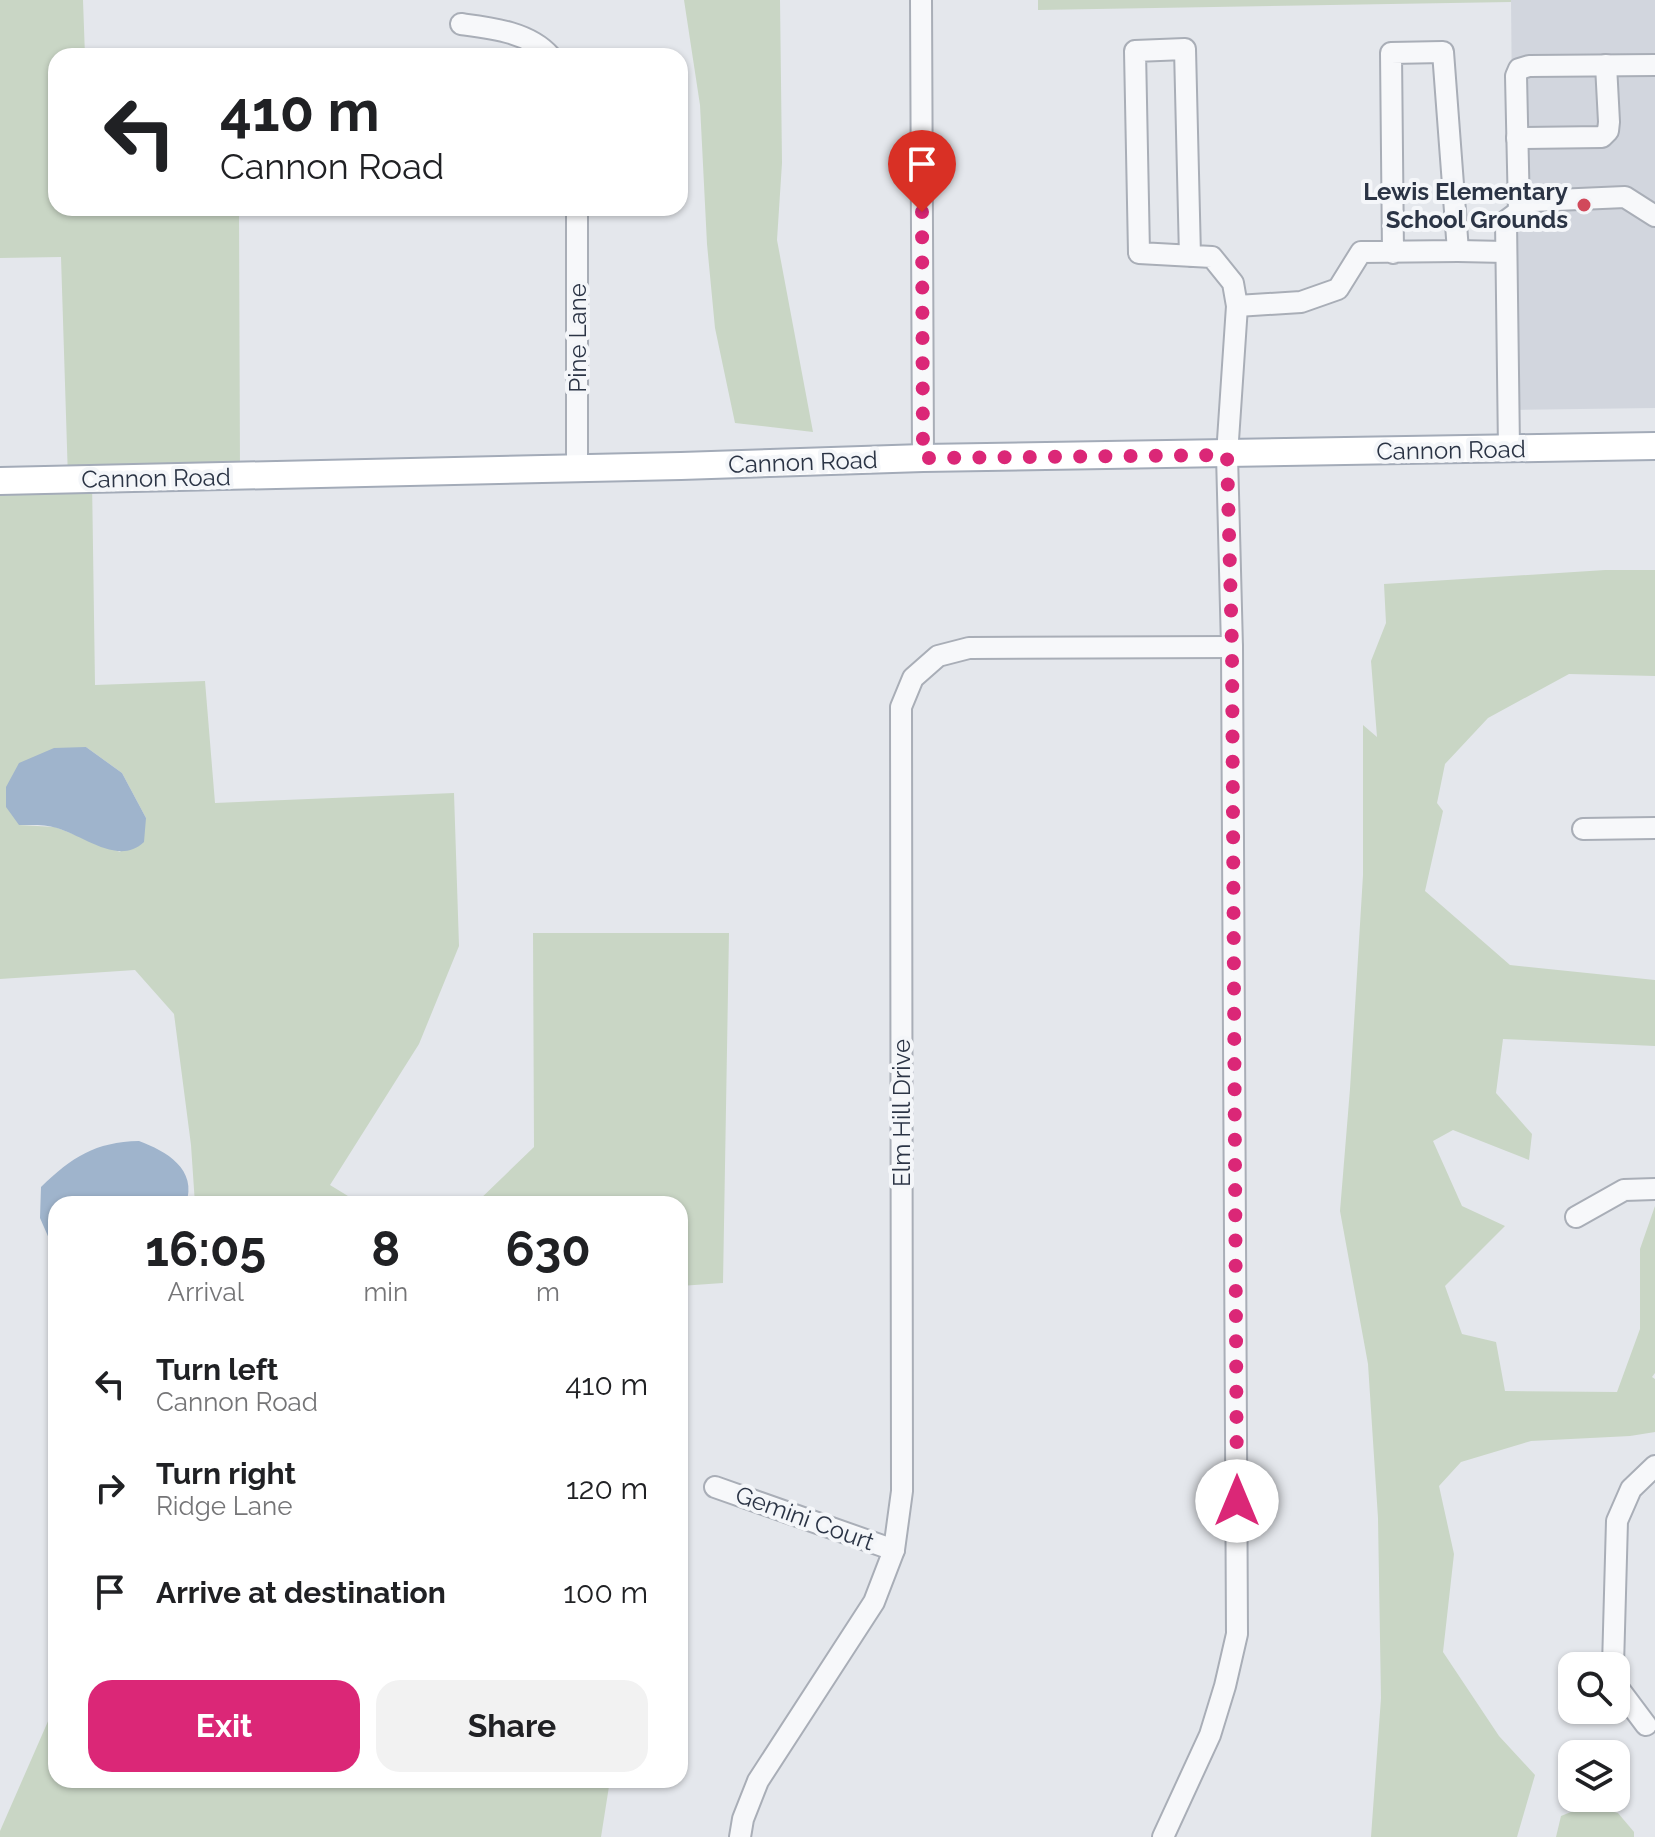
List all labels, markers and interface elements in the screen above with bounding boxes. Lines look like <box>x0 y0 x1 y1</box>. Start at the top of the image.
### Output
text: 410 m <box>220 78 380 144</box>
icon: left <box>88 80 192 184</box>
pin <box>888 130 956 212</box>
icon: arrive <box>900 142 944 186</box>
text: Cannon Road <box>220 145 444 187</box>
place label: Lewis Elementary School Grounds <box>1363 177 1568 234</box>
marker: Lewis Elementary School Grounds <box>1575 196 1593 214</box>
street label: Pine Lane <box>563 283 592 393</box>
street label: Cannon Road <box>1376 434 1526 466</box>
street label: Cannon Road <box>728 445 878 479</box>
street label: Cannon Road <box>81 462 231 494</box>
street label: Elm Hill Drive <box>887 1039 916 1187</box>
text: 16:05 <box>145 1221 266 1277</box>
text: 8 <box>371 1221 400 1277</box>
text: 630 <box>506 1221 591 1277</box>
text: Arrival <box>168 1277 244 1307</box>
text: min <box>363 1277 408 1307</box>
text: m <box>536 1277 560 1307</box>
text: Turn left <box>156 1352 278 1387</box>
icon: left <box>88 1362 132 1406</box>
text: 410 m <box>565 1367 648 1402</box>
text: Cannon Road <box>156 1387 318 1417</box>
text: Turn right <box>156 1456 296 1491</box>
position arrow <box>1195 1459 1279 1543</box>
icon: right <box>88 1466 132 1510</box>
text: 120 m <box>566 1471 648 1506</box>
street label: Gemini Court <box>732 1480 878 1556</box>
text: Ridge Lane <box>156 1491 292 1521</box>
icon: arrive <box>88 1570 132 1614</box>
text: Arrive at destination <box>156 1575 446 1610</box>
text: 100 m <box>563 1575 648 1610</box>
map controls <box>1558 1652 1630 1812</box>
button: search <box>1558 1652 1630 1724</box>
button: Exit <box>88 1680 360 1772</box>
button: Share <box>376 1680 648 1772</box>
button: layers <box>1558 1740 1630 1812</box>

